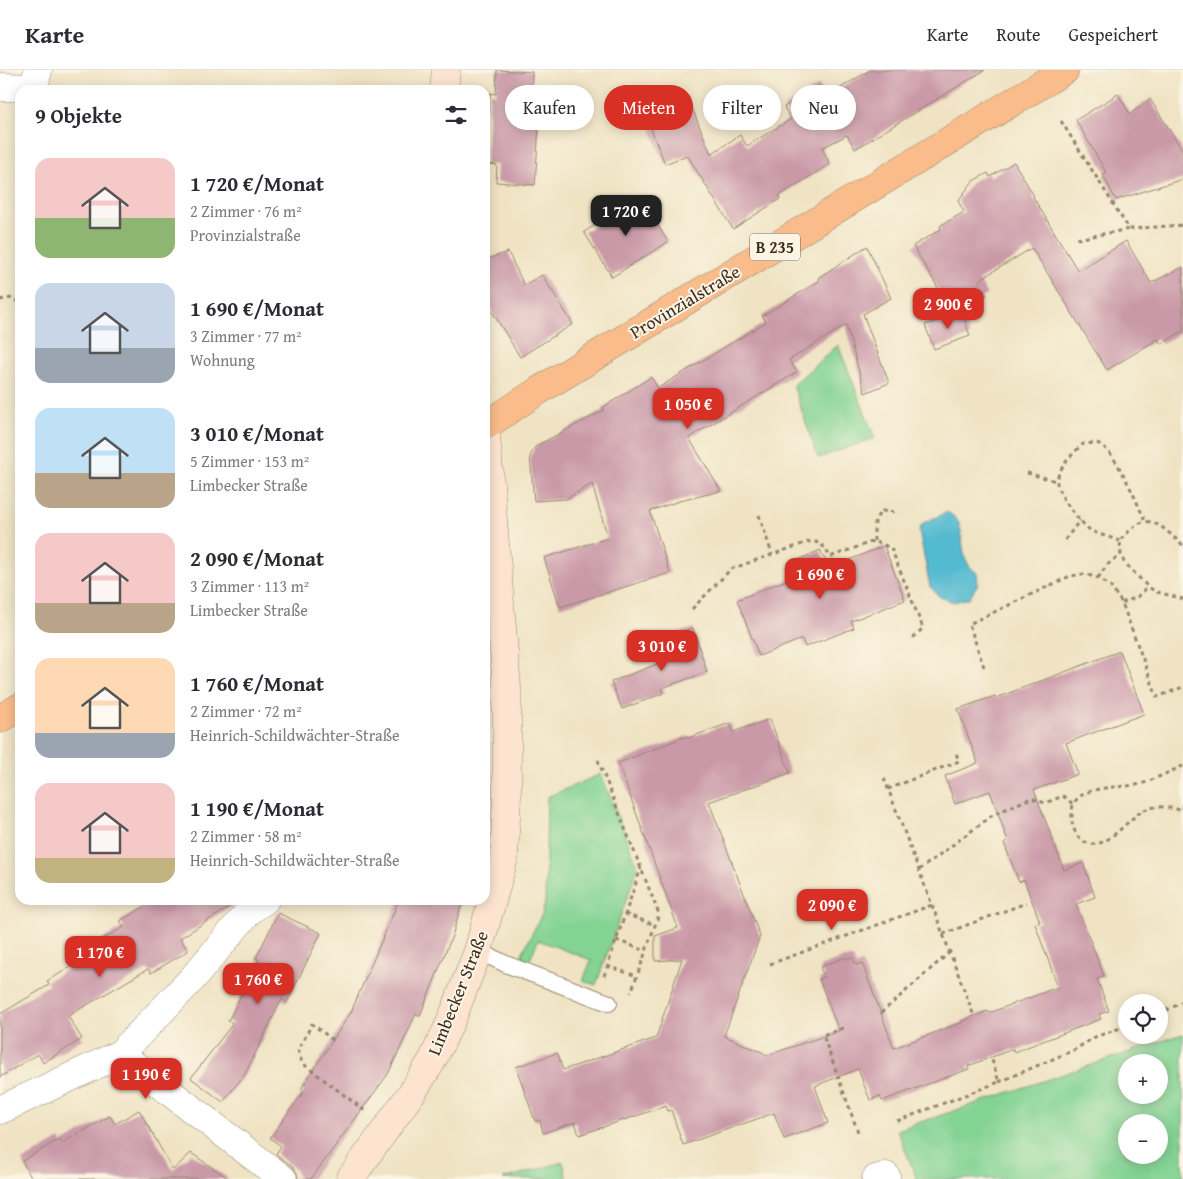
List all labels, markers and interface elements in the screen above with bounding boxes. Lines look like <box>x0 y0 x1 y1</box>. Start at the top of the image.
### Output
text: Karte <box>25 17 84 52</box>
text: Karte <box>927 21 968 48</box>
text: Route <box>996 21 1041 48</box>
text: Gespeichert <box>1069 21 1158 48</box>
chip: Kaufen <box>505 85 594 130</box>
chip: Mieten <box>604 85 693 130</box>
chip: Filter <box>703 85 781 130</box>
chip: Neu <box>791 85 856 130</box>
text: 9 Objekte <box>35 100 122 131</box>
icon: filters <box>442 101 470 129</box>
text: 1 720 €/Monat <box>190 168 324 199</box>
icon: home <box>75 178 135 238</box>
pin: 1 720 € <box>580 194 672 237</box>
text: 2 Zimmer · 76 m² <box>190 199 302 223</box>
text: 1 720 € <box>602 199 650 223</box>
text: Provinzialstraße <box>190 223 301 247</box>
road number: B 235 <box>750 233 800 260</box>
street label: Provinzialstraße <box>624 258 745 345</box>
pin: 2 900 € <box>902 288 994 330</box>
text: 2 900 € <box>924 292 972 316</box>
text: 1 690 €/Monat <box>190 293 324 324</box>
icon: home <box>75 303 135 363</box>
text: 3 Zimmer · 77 m² <box>190 324 302 348</box>
text: Wohnung <box>190 348 255 372</box>
pin: 1 050 € <box>642 388 734 430</box>
text: 1 050 € <box>664 392 712 416</box>
text: 3 010 €/Monat <box>190 418 324 449</box>
icon: home <box>75 428 135 488</box>
text: 5 Zimmer · 153 m² <box>190 449 309 473</box>
text: Limbecker Straße <box>190 473 308 497</box>
text: 2 090 €/Monat <box>190 543 324 574</box>
icon: home <box>75 553 135 613</box>
pin: 1 690 € <box>774 558 866 600</box>
text: 1 690 € <box>796 562 844 586</box>
text: 3 Zimmer · 113 m² <box>190 574 309 598</box>
text: Limbecker Straße <box>190 598 308 622</box>
pin: 3 010 € <box>616 630 708 672</box>
text: 3 010 € <box>638 634 686 658</box>
text: 1 760 €/Monat <box>190 668 324 699</box>
icon: home <box>75 678 135 738</box>
text: 2 Zimmer · 72 m² <box>190 699 302 723</box>
text: Heinrich-Schildwächter-Straße <box>190 723 400 747</box>
text: 1 190 €/Monat <box>190 793 324 824</box>
icon: home <box>75 803 135 863</box>
text: 2 Zimmer · 58 m² <box>190 824 302 848</box>
text: Heinrich-Schildwächter-Straße <box>190 848 400 872</box>
pin: 2 090 € <box>786 888 878 931</box>
text: 2 090 € <box>808 893 856 917</box>
street label: Limbecker Straße <box>420 926 495 1059</box>
pin: 1 170 € <box>54 936 146 978</box>
text: 1 170 € <box>76 940 124 964</box>
pin: 1 760 € <box>212 962 304 1005</box>
text: 1 760 € <box>234 967 282 991</box>
map controls <box>1118 994 1168 1164</box>
button: locate <box>1118 994 1168 1044</box>
button: + <box>1118 1054 1168 1104</box>
pin: 1 190 € <box>100 1058 192 1100</box>
text: 1 190 € <box>122 1062 170 1086</box>
button: − <box>1118 1114 1168 1164</box>

